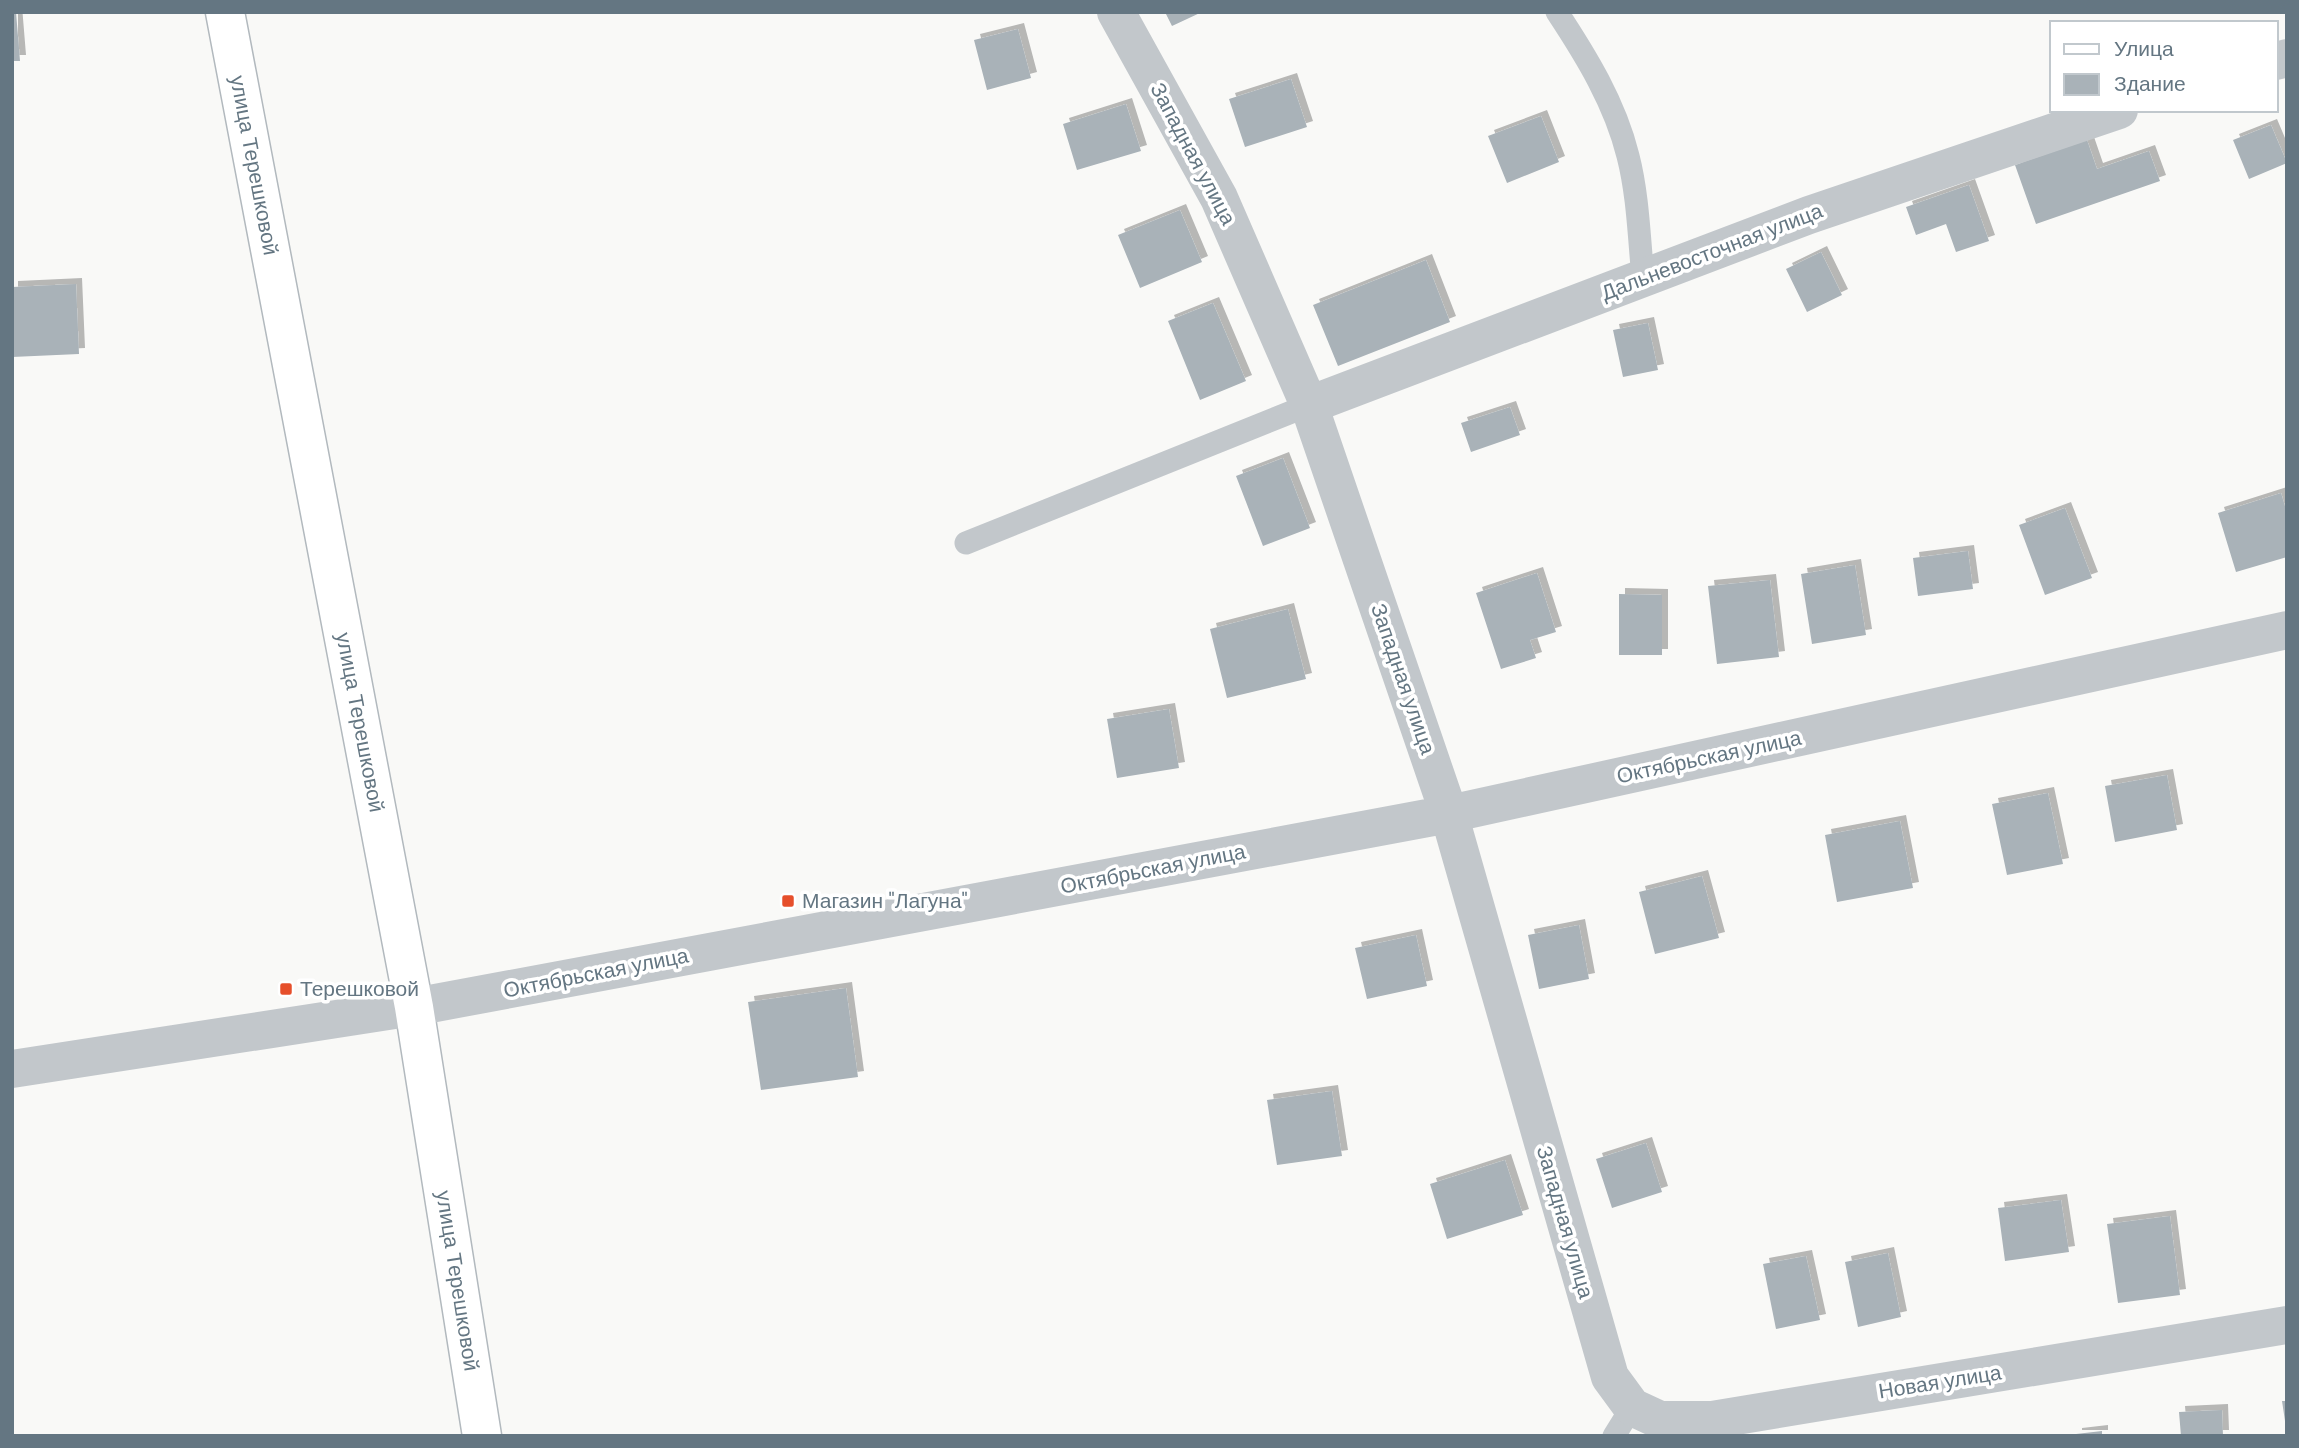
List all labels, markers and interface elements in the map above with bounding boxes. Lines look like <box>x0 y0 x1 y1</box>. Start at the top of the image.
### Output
legend <box>2050 21 2278 112</box>
text: Улица <box>2114 35 2174 63</box>
text: Здание <box>2114 70 2186 98</box>
street label: улица Терешковой <box>223 73 285 257</box>
street label: Западная улица <box>1144 78 1243 230</box>
street label: Дальневосточная улица <box>1597 197 1827 307</box>
street label: Западная улица <box>1364 600 1442 758</box>
street label: улица Терешковой <box>329 630 391 815</box>
street label: Октябрьская улица <box>1614 724 1804 790</box>
street label: Октябрьская улица <box>1058 837 1248 901</box>
place label: Магазин "Лагуна" <box>802 887 968 915</box>
marker: Магазин "Лагуна" <box>780 893 796 909</box>
street label: Октябрьская улица <box>501 941 691 1005</box>
place label: Терешковой <box>300 975 419 1003</box>
marker: Терешковой <box>278 981 294 997</box>
street label: Западная улица <box>1530 1142 1600 1302</box>
street label: улица Терешковой <box>429 1189 486 1373</box>
street label: Новая улица <box>1877 1358 2004 1406</box>

